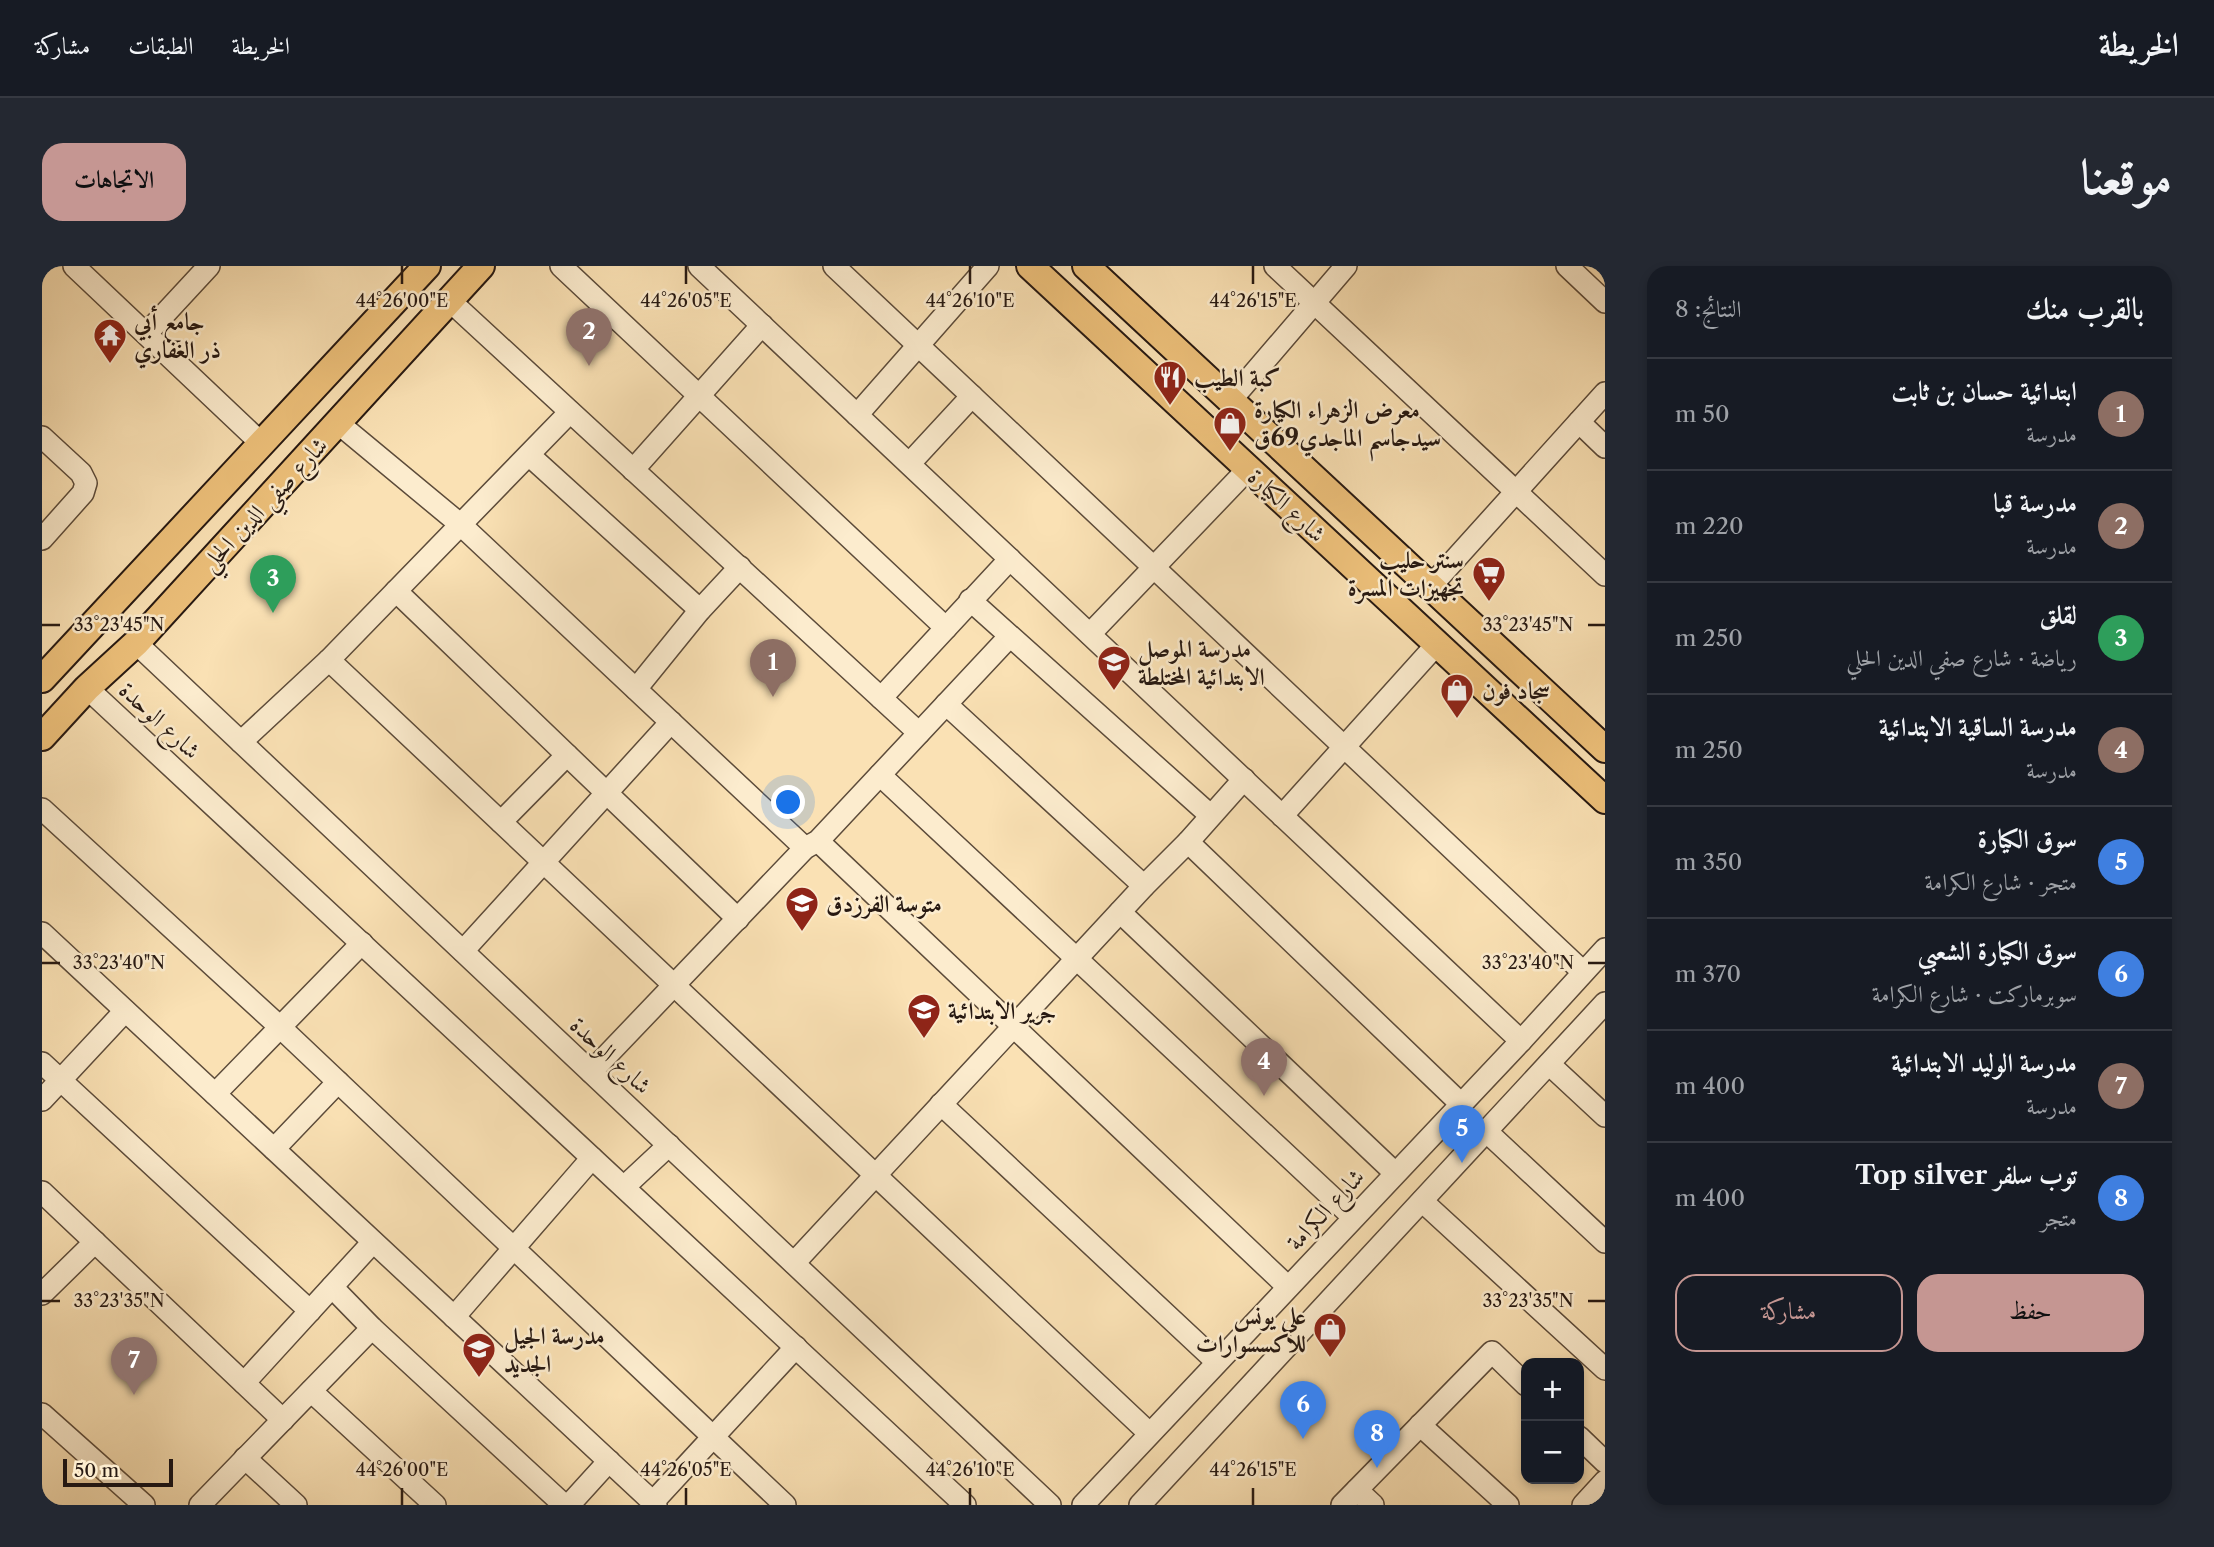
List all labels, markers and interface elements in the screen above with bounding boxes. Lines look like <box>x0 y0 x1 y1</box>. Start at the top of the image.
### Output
text: الخريطة <box>2099 24 2179 65</box>
text: مشاركة <box>35 31 90 60</box>
text: الطبقات <box>128 31 194 60</box>
text: الخريطة <box>232 31 290 60</box>
button: الاتجاهات <box>42 143 186 221</box>
text: موقعنا <box>2080 146 2172 207</box>
text: 44°26'00"E <box>356 290 448 312</box>
text: 44°26'05"E <box>640 290 732 312</box>
text: 44°26'10"E <box>925 290 1015 312</box>
text: 44°26'15"E <box>1209 290 1297 312</box>
text: بالقرب منك <box>2026 290 2144 327</box>
text: النتائج: 8 <box>1675 295 1742 323</box>
place label: جامع أبي ذر الغفاري <box>133 305 221 369</box>
pin: 2 <box>566 308 612 366</box>
temple icon: جامع أبي ذر الغفاري <box>91 316 129 365</box>
restaurant icon: كبة الطيب <box>1151 358 1189 407</box>
place label: كبة الطيب <box>1194 363 1280 394</box>
text: ابتدائية حسان بن ثابت <box>1891 375 2077 407</box>
place label: معرض الزهراء الكيارة سيدجاسم الماجدي69ق <box>1254 395 1441 462</box>
text: 50 m <box>1675 400 1730 428</box>
text: 1 <box>2116 400 2126 428</box>
shop icon: معرض الزهراء الكيارة سيدجاسم الماجدي69ق <box>1211 404 1249 453</box>
text: مدرسة <box>2026 420 2077 448</box>
street label: شارع صفي الدين الحلي <box>194 431 340 583</box>
street label: شارع الكيارة <box>1238 462 1332 553</box>
text: مدرسة قبا <box>1993 487 2077 519</box>
text: 220 m <box>1675 512 1744 540</box>
text: 2 <box>2114 512 2128 540</box>
text: مدرسة <box>2026 532 2077 560</box>
place label: سنتر حليب تجهيزات المسرة <box>1348 545 1464 604</box>
supermarket icon: سنتر حليب تجهيزات المسرة <box>1470 554 1508 603</box>
pin: 3 <box>250 555 296 613</box>
text: لقلق <box>2040 599 2077 631</box>
text: 33°23'45"N <box>74 614 164 636</box>
text: 33°23'45"N <box>1483 614 1573 636</box>
text: 250 m <box>1675 624 1743 652</box>
text: 3 <box>2115 624 2128 652</box>
place label: مدرسة الموصل الابتدائية المختلطة <box>1138 634 1265 692</box>
pin: 1 <box>750 639 796 697</box>
school or university icon: مدرسة الموصل الابتدائية المختلطة <box>1095 643 1133 692</box>
text: رياضة · شارع صفي الدين الحلي <box>1846 644 2077 672</box>
shop icon: سجاد فون <box>1438 671 1476 720</box>
street label: شارع الوحدة <box>109 675 207 769</box>
place label: سجاد فون <box>1482 676 1550 706</box>
text: مدرسة الساقية الابتدائية <box>1879 711 2077 743</box>
text: 250 m <box>1675 736 1743 764</box>
text: 4 <box>2114 736 2128 764</box>
text: مدرسة <box>2026 756 2077 784</box>
your location <box>771 785 805 819</box>
text: سوق الكيارة <box>1977 823 2077 855</box>
text: 350 m <box>1675 848 1742 876</box>
text: 5 <box>2115 848 2127 876</box>
text: متجر · شارع الكرامة <box>1925 868 2077 896</box>
school or university icon: متوسة الفرزدق <box>783 884 821 933</box>
place label: متوسة الفرزدق <box>826 889 942 919</box>
text: سوق الكيارة الشعبي <box>1918 935 2077 967</box>
text: 33°23'40"N <box>73 952 165 974</box>
text: 33°23'40"N <box>1482 952 1574 974</box>
text: 370 m <box>1675 960 1741 988</box>
text: 6 <box>2114 960 2128 988</box>
text: سوبرماركت · شارع الكرامة <box>1872 980 2077 1008</box>
school or university icon: جرير الابتدائية <box>905 991 943 1040</box>
place label: جرير الابتدائية <box>948 996 1056 1026</box>
street label: شارع الوحدة <box>560 1010 658 1104</box>
pin: 4 <box>1241 1038 1287 1096</box>
text: مدرسة الوليد الابتدائية <box>1891 1047 2077 1079</box>
text: 400 m <box>1675 1072 1745 1100</box>
text: 7 <box>2115 1072 2127 1100</box>
text: مدرسة <box>2026 1092 2077 1120</box>
pin: 5 <box>1439 1105 1485 1163</box>
text: توب سلفر Top silver <box>1855 1159 2077 1191</box>
street label: شارع الكرامة <box>1280 1162 1375 1260</box>
text: 400 m <box>1675 1184 1745 1212</box>
text: 8 <box>2114 1184 2128 1212</box>
text: متجر <box>2041 1204 2077 1232</box>
button: مشاركة <box>1675 1274 1903 1352</box>
button: حفظ <box>1917 1274 2144 1352</box>
text: 33°23'35"N <box>73 1290 165 1312</box>
text: 33°23'35"N <box>1482 1290 1574 1312</box>
place label: علي يونس للاكسسوارات <box>1196 1301 1306 1359</box>
shop icon: علي يونس للاكسسوارات <box>1311 1310 1349 1359</box>
place label: مدرسة الجيل الجديد <box>504 1321 605 1378</box>
school or university icon: مدرسة الجيل الجديد <box>460 1330 498 1379</box>
pin: 7 <box>111 1337 157 1395</box>
map controls <box>1521 1358 1584 1484</box>
button: + <box>1521 1358 1584 1421</box>
pin: 6 <box>1280 1381 1326 1439</box>
pin: 8 <box>1354 1410 1400 1468</box>
button: − <box>1521 1421 1584 1484</box>
scale bar <box>63 1456 173 1488</box>
text: 50 m <box>74 1459 119 1482</box>
text: 44°26'00"E <box>356 1459 448 1481</box>
text: 44°26'05"E <box>640 1459 732 1481</box>
text: 44°26'10"E <box>925 1459 1015 1481</box>
text: 44°26'15"E <box>1209 1459 1297 1481</box>

